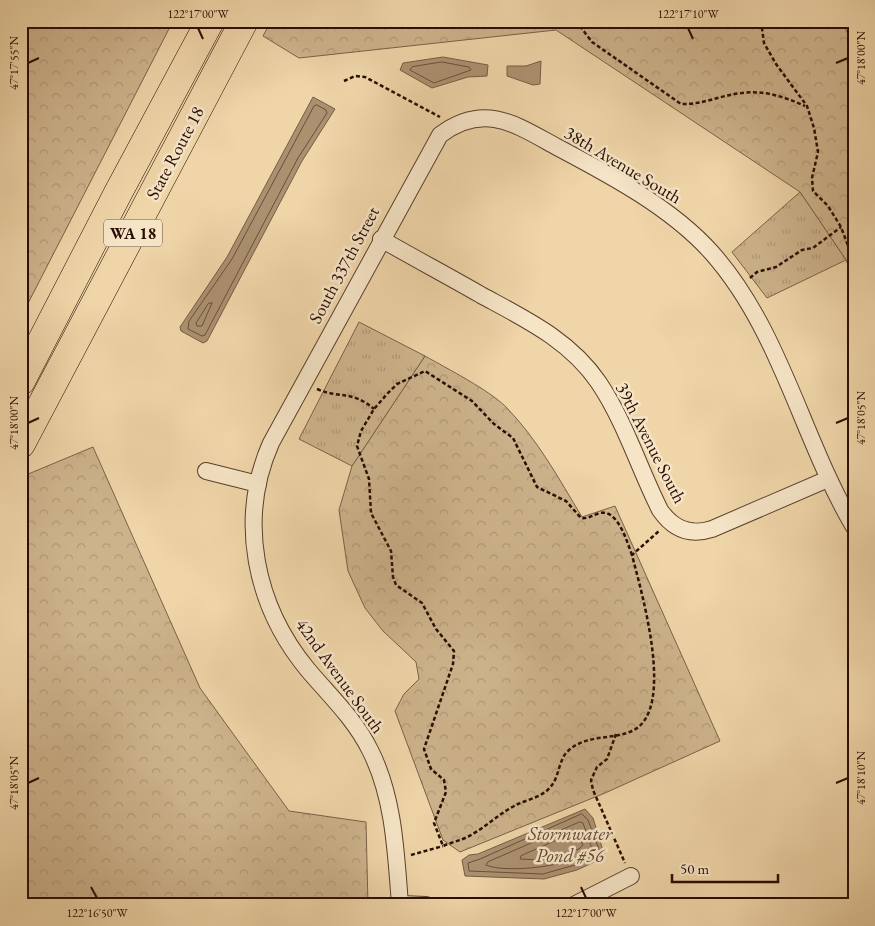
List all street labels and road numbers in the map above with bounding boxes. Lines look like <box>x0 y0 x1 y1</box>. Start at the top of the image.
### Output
street label: State Route 18 <box>140 102 209 203</box>
street label: 38th Avenue South <box>560 121 686 209</box>
street label: South 337th Street <box>303 202 384 327</box>
road number: WA 18 <box>104 220 162 247</box>
street label: 39th Avenue South <box>611 378 692 507</box>
street label: 42nd Avenue South <box>291 614 390 738</box>

